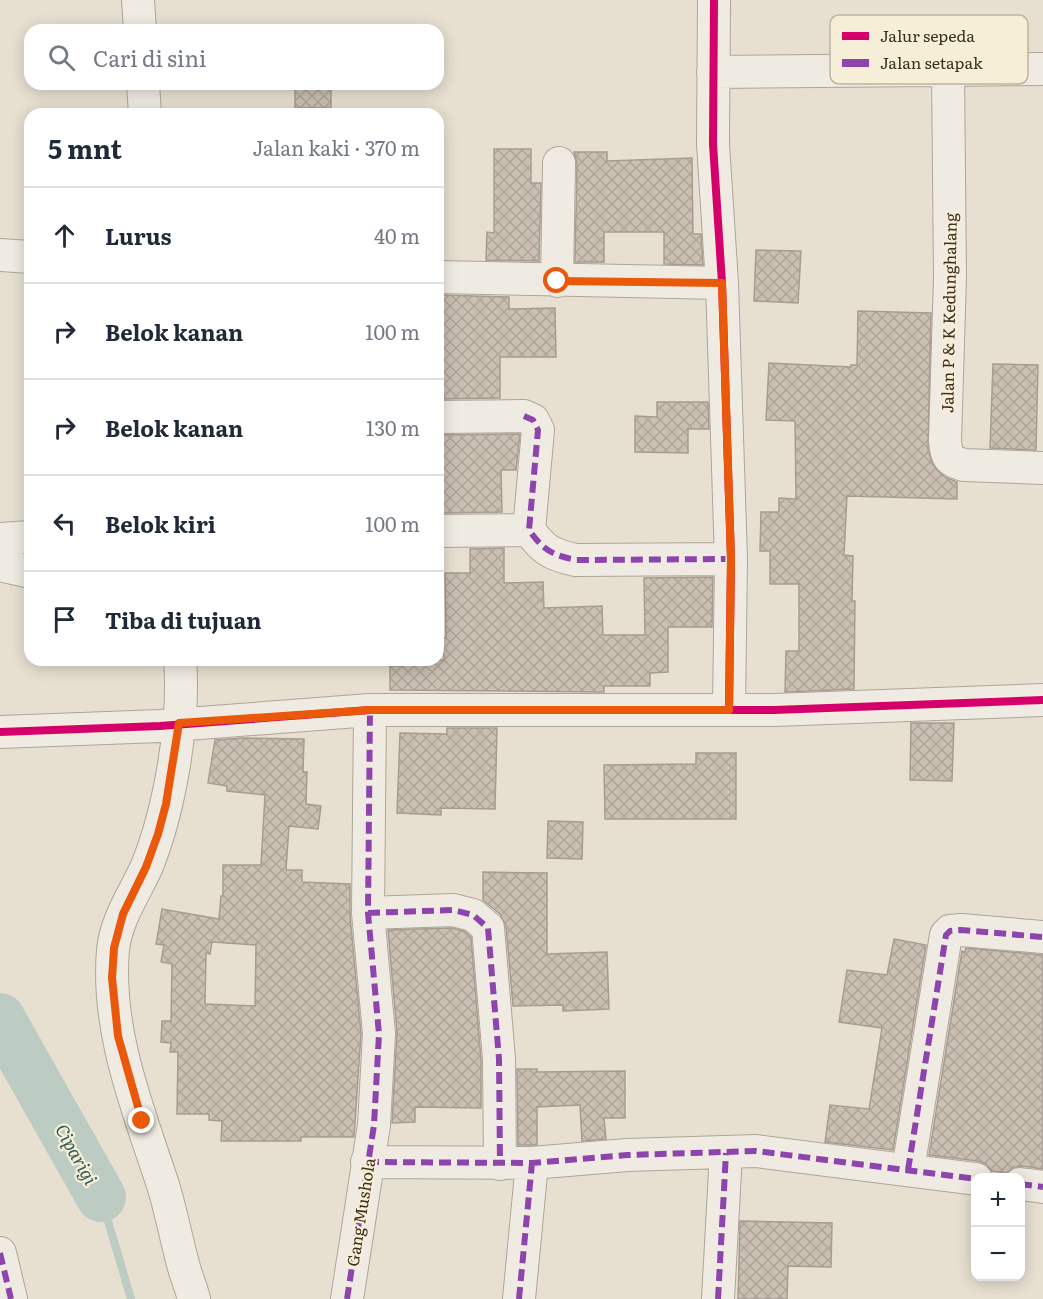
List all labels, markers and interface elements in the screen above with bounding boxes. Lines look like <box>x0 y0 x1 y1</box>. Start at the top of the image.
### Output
legend <box>830 15 1028 84</box>
text: Jalur sepeda <box>880 23 975 47</box>
search box <box>24 24 444 90</box>
icon: search <box>45 41 78 74</box>
text: Cari di sini <box>93 41 206 74</box>
text: Jalan setapak <box>880 50 983 74</box>
text: 5 mnt <box>48 128 122 167</box>
text: Jalan kaki · 370 m <box>253 132 420 162</box>
street label: Jalan P & K Kedunghalang <box>934 213 962 413</box>
icon: ahead <box>48 219 81 252</box>
text: Lurus <box>105 219 172 252</box>
text: 40 m <box>374 220 420 250</box>
route start <box>543 267 569 293</box>
icon: right <box>48 315 81 348</box>
text: Belok kanan <box>105 315 243 348</box>
text: 100 m <box>365 316 420 346</box>
icon: right <box>48 411 81 444</box>
text: Belok kanan <box>105 411 243 444</box>
text: 130 m <box>366 412 420 442</box>
icon: left <box>48 507 81 540</box>
text: Belok kiri <box>105 507 216 540</box>
text: 100 m <box>365 508 420 538</box>
icon: arrive <box>48 603 81 636</box>
text: Tiba di tujuan <box>105 603 261 636</box>
route end <box>128 1107 154 1133</box>
water label: Ciparigi <box>49 1119 105 1190</box>
street label: Gang Mushola <box>340 1156 380 1268</box>
map controls <box>971 1173 1025 1281</box>
button: + <box>971 1173 1025 1227</box>
button: − <box>971 1227 1025 1281</box>

